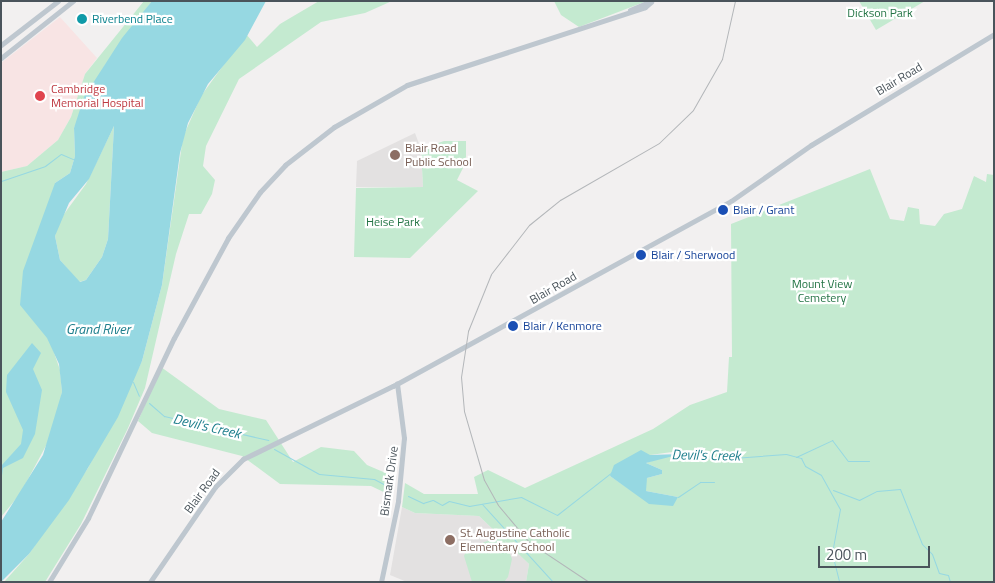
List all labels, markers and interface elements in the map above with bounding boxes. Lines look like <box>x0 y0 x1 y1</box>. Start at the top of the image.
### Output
park label: Dickson Park <box>847 6 913 20</box>
place label: Riverbend Place <box>92 12 173 26</box>
marker: Riverbend Place <box>76 13 88 25</box>
street label: Blair Road <box>873 60 925 98</box>
place label: Cambridge Memorial Hospital <box>51 82 144 110</box>
marker: Cambridge Memorial Hospital <box>33 89 47 103</box>
place label: Blair Road Public School <box>405 141 472 169</box>
marker: Blair Road Public School <box>389 149 401 161</box>
place label: Blair / Grant <box>733 203 794 217</box>
marker: Blair / Grant <box>717 204 729 216</box>
park label: Heise Park <box>366 215 420 229</box>
place label: Blair / Sherwood <box>651 248 735 262</box>
marker: Blair / Sherwood <box>635 249 647 261</box>
street label: Blair Road <box>527 269 579 307</box>
park label: Mount View Cemetery <box>792 277 852 305</box>
place label: Blair / Kenmore <box>523 319 602 333</box>
marker: Blair / Kenmore <box>507 320 519 332</box>
water label: Grand River <box>66 321 130 337</box>
water label: Devil's Creek <box>172 410 242 442</box>
street label: Bismark Drive <box>377 445 401 517</box>
water label: Devil's Creek <box>671 446 741 464</box>
street label: Blair Road <box>181 466 223 516</box>
place label: St. Augustine Catholic Elementary School <box>460 526 570 554</box>
marker: St. Augustine Catholic Elementary School <box>444 534 456 546</box>
scale bar <box>820 536 932 568</box>
text: 200 m <box>826 543 867 566</box>

